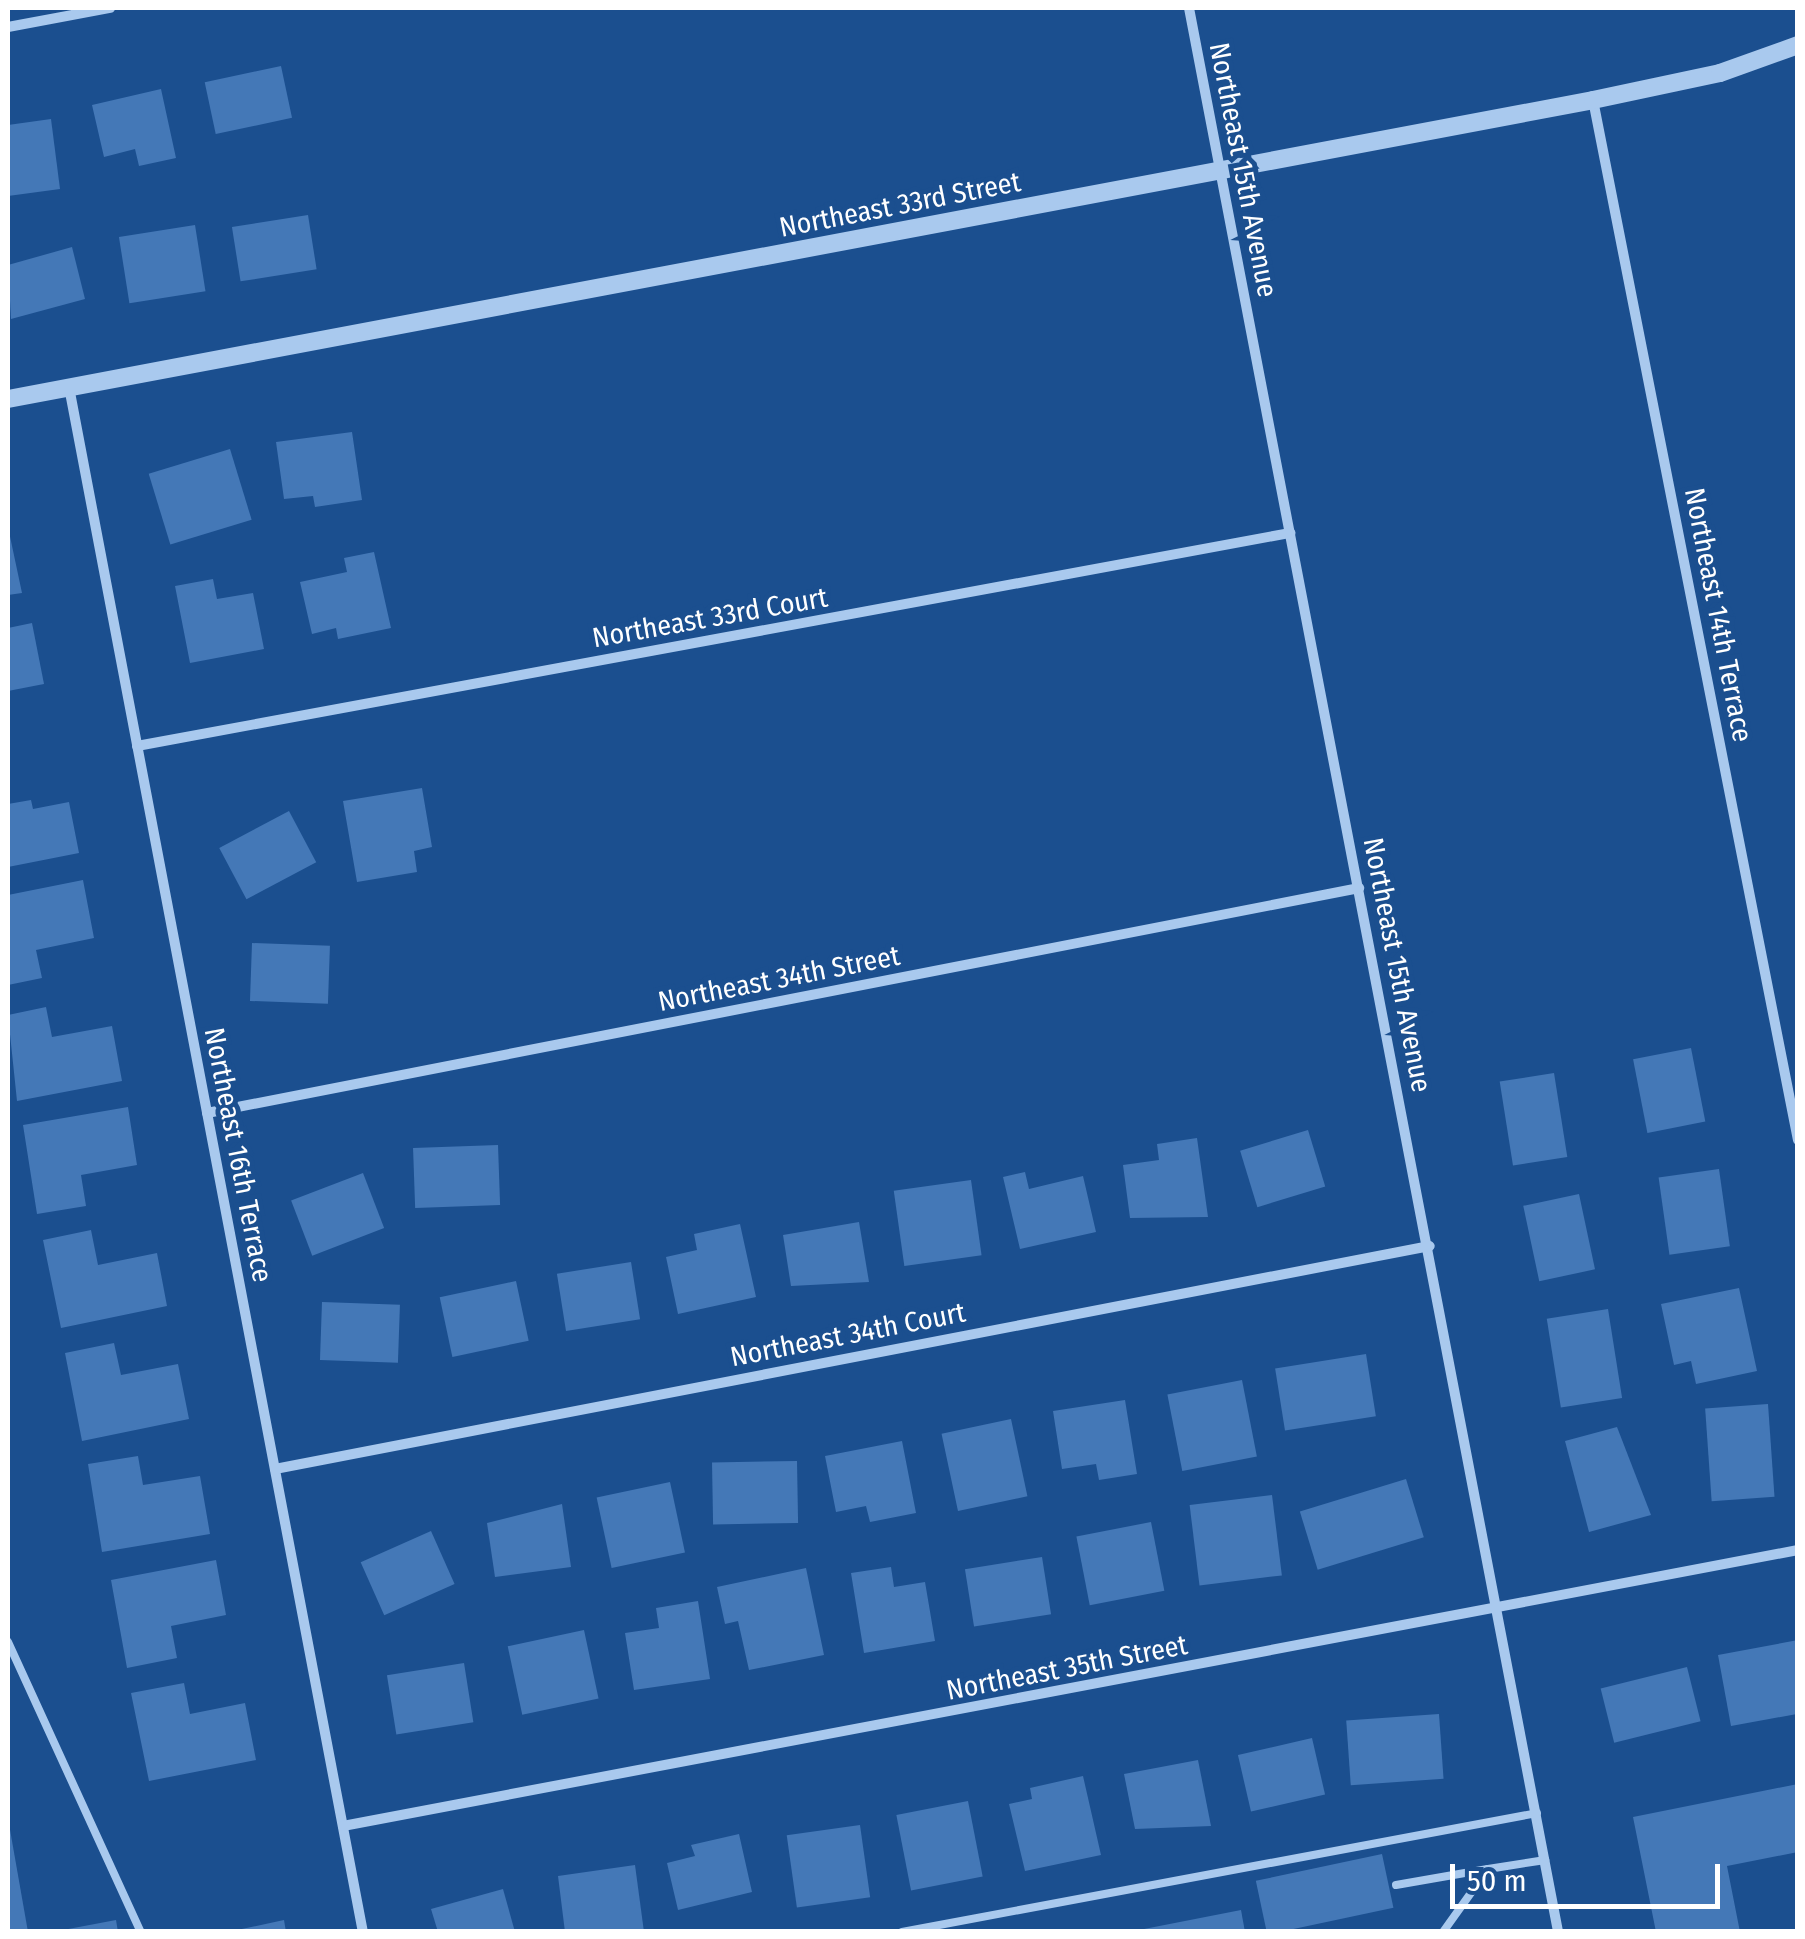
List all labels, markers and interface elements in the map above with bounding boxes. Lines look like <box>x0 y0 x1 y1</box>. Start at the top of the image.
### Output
street label: Northeast 15th Avenue <box>1202 40 1284 300</box>
street label: Northeast 33rd Street <box>777 165 1023 245</box>
street label: Northeast 14th Terrace <box>1677 485 1759 745</box>
street label: Northeast 33rd Court <box>590 581 830 655</box>
street label: Northeast 15th Avenue <box>1356 835 1438 1095</box>
street label: Northeast 34th Street <box>655 939 903 1019</box>
street label: Northeast 16th Terrace <box>197 1025 279 1285</box>
street label: Northeast 34th Court <box>728 1296 968 1374</box>
street label: Northeast 35th Street <box>944 1628 1190 1708</box>
scale bar <box>1455 1844 1725 1906</box>
text: 50 m <box>1467 1863 1527 1899</box>

